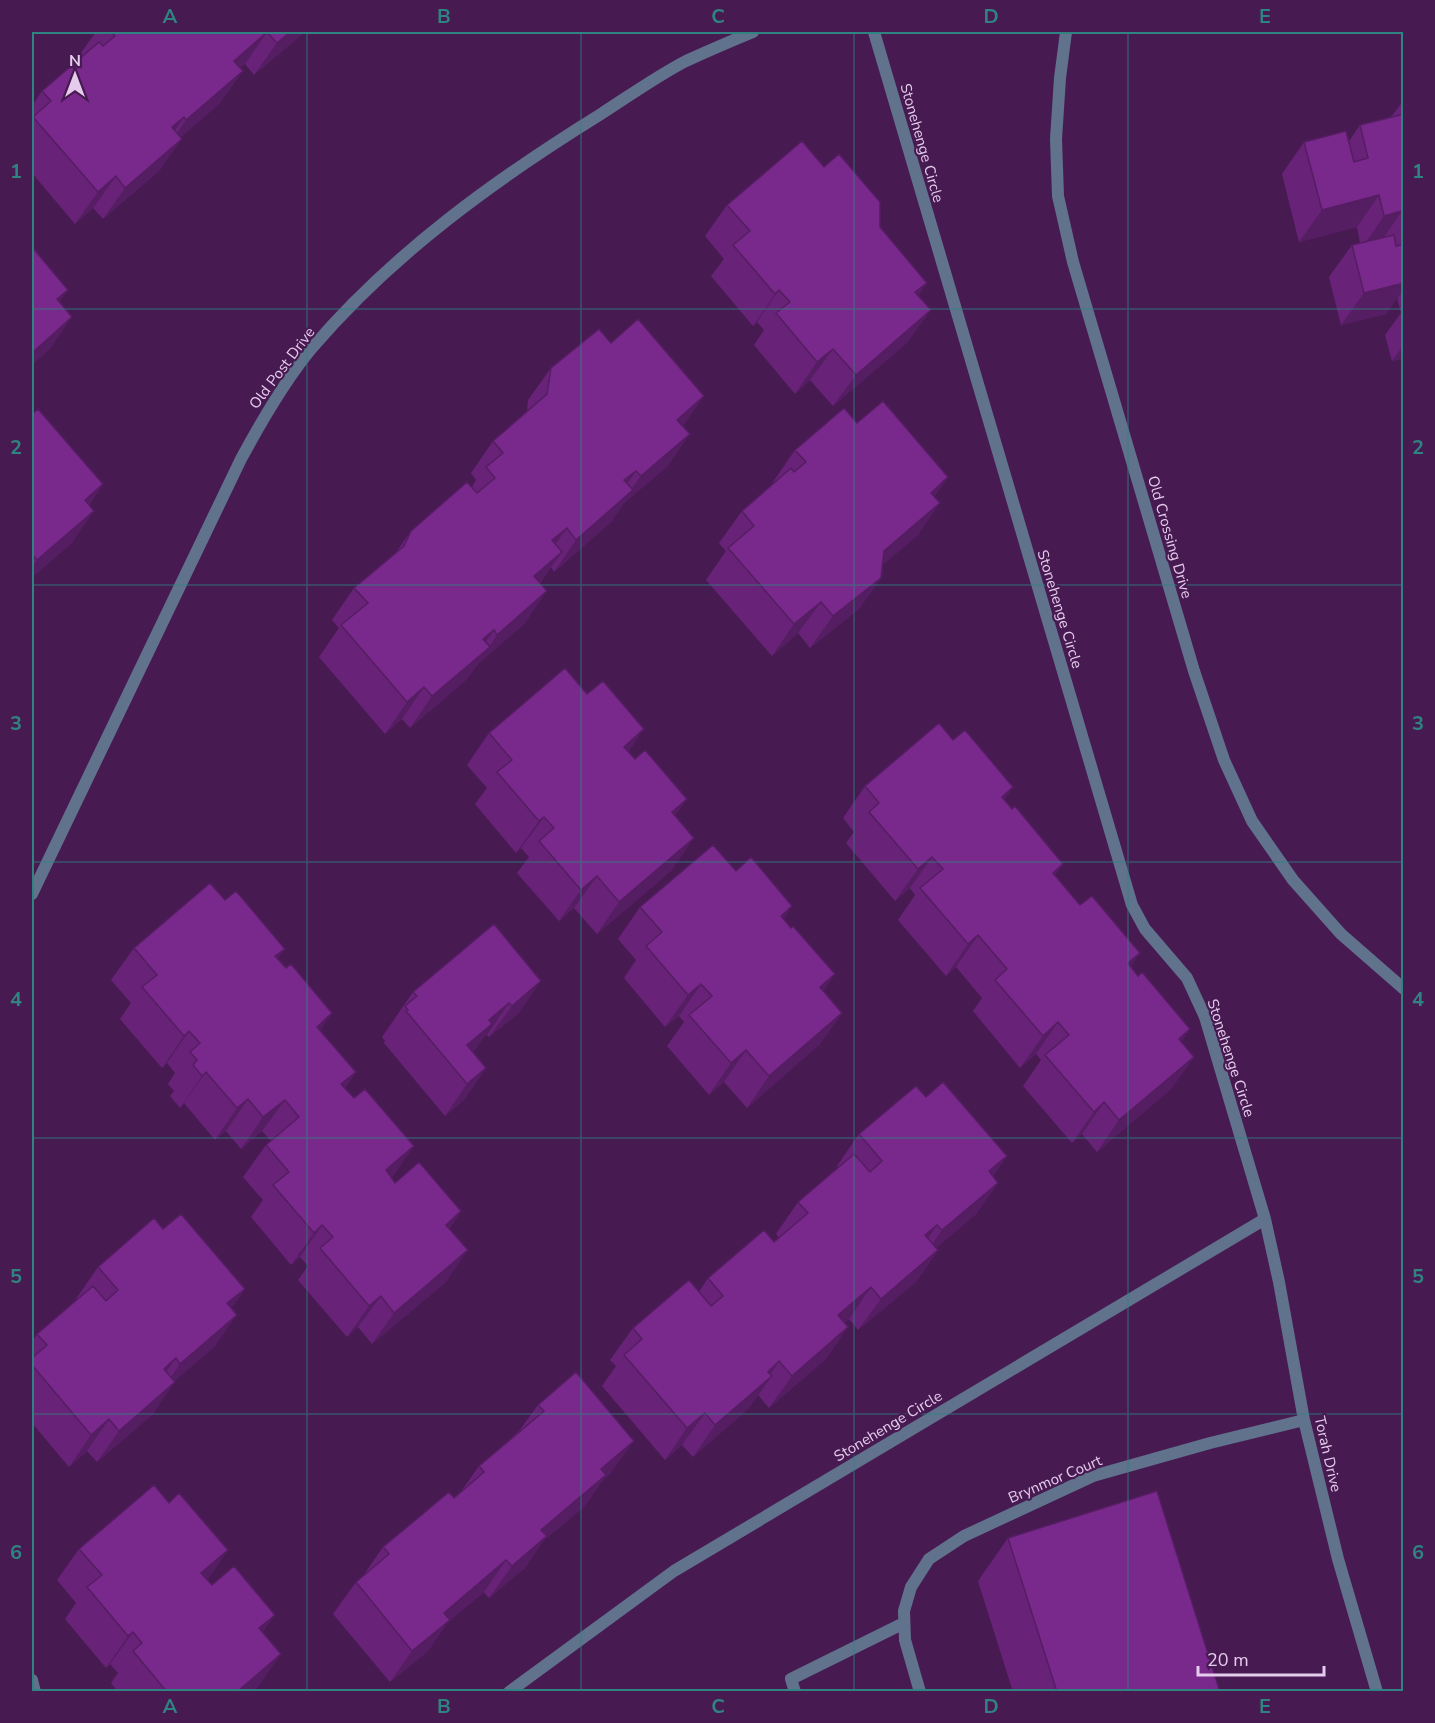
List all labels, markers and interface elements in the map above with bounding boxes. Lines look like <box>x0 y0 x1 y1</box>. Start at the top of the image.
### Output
text: A <box>163 3 178 30</box>
text: B <box>437 3 451 30</box>
text: C <box>711 3 725 30</box>
text: D <box>983 3 999 30</box>
text: E <box>1259 3 1271 30</box>
north arrow <box>45 45 105 105</box>
text: N <box>69 50 81 72</box>
street label: Stonehenge Circle <box>895 81 949 205</box>
text: 1 <box>10 158 22 185</box>
text: 1 <box>1412 158 1424 185</box>
street label: Old Post Drive <box>245 323 319 413</box>
text: 2 <box>10 434 22 461</box>
text: 2 <box>1412 434 1424 461</box>
street label: Old Crossing Drive <box>1143 473 1197 601</box>
street label: Stonehenge Circle <box>1032 547 1088 671</box>
text: 3 <box>10 710 22 737</box>
text: 3 <box>1412 710 1424 737</box>
text: 4 <box>10 986 22 1013</box>
text: 4 <box>1412 986 1424 1013</box>
street label: Stonehenge Circle <box>1202 996 1260 1120</box>
text: 5 <box>10 1263 22 1290</box>
text: 5 <box>1412 1263 1424 1290</box>
street label: Stonehenge Circle <box>830 1386 946 1466</box>
street label: Torah Drive <box>1310 1414 1346 1494</box>
street label: Brynmor Court <box>1005 1450 1106 1508</box>
text: 6 <box>10 1539 22 1566</box>
text: 6 <box>1412 1539 1424 1566</box>
scale bar <box>1198 1639 1324 1677</box>
text: 20 m <box>1207 1648 1249 1672</box>
text: A <box>163 1693 178 1720</box>
text: B <box>437 1693 451 1720</box>
text: C <box>711 1693 725 1720</box>
text: D <box>983 1693 999 1720</box>
text: E <box>1259 1693 1271 1720</box>

